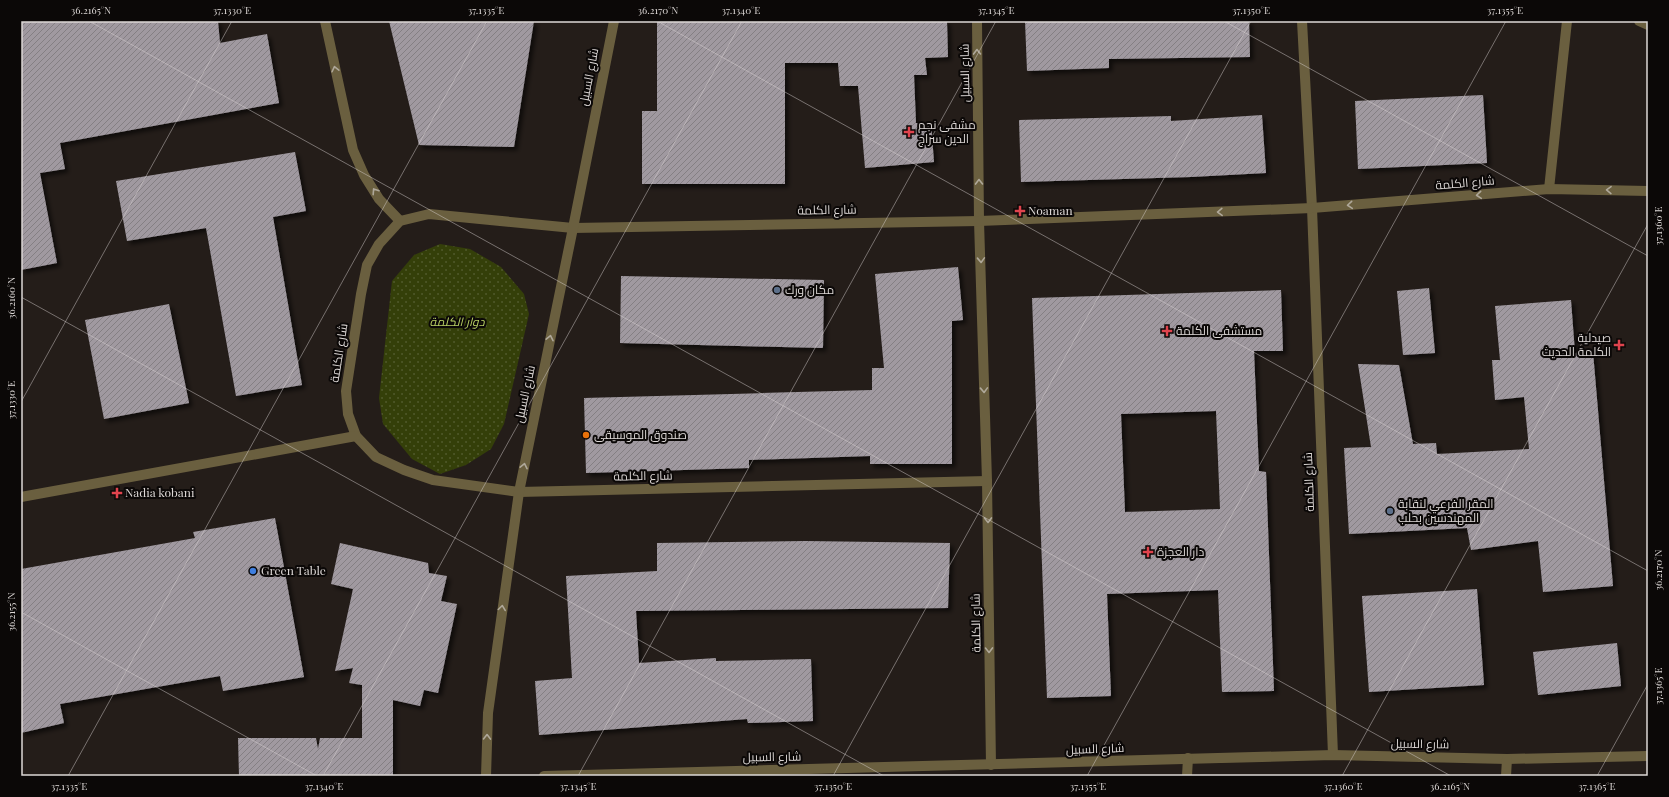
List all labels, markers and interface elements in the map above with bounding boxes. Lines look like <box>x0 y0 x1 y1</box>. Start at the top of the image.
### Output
text: 36.2165°N <box>71 3 111 17</box>
text: 37.1330°E <box>213 3 251 17</box>
text: 37.1335°E <box>468 3 504 17</box>
text: 36.2170°N <box>638 3 678 17</box>
text: 37.1340°E <box>722 3 760 17</box>
text: 37.1345°E <box>977 3 1015 17</box>
text: 37.1350°E <box>1232 3 1270 17</box>
text: 37.1355°E <box>1487 3 1523 17</box>
street label: شارع السبيل <box>955 44 974 102</box>
street label: شارع السبيل <box>575 46 602 107</box>
one-way arrow <box>973 49 981 55</box>
one-way arrow <box>332 66 340 72</box>
place label: مشفى نجم الدين سراج <box>918 116 976 147</box>
marker: مشفى نجم الدين سراج <box>903 126 915 138</box>
street label: شارع الكلمة <box>1435 171 1495 194</box>
one-way arrow <box>975 179 983 185</box>
one-way arrow <box>1606 186 1612 195</box>
one-way arrow <box>372 189 379 196</box>
one-way arrow <box>1476 190 1482 199</box>
street label: شارع الكلمة <box>797 200 857 219</box>
one-way arrow <box>1347 201 1353 210</box>
place label: Noaman <box>1028 202 1073 218</box>
marker: Noaman <box>1015 206 1025 216</box>
text: 37.1360°E <box>1651 206 1665 246</box>
one-way arrow <box>1217 207 1223 216</box>
one-way arrow <box>976 257 985 263</box>
text: 36.2160°N <box>4 277 18 319</box>
place label: مكان ورك <box>785 281 834 297</box>
marker: مكان ورك <box>772 285 782 295</box>
park label: دوار الكلمة <box>430 313 486 329</box>
street label: شارع الكلمة <box>325 322 352 384</box>
place label: مستشفى الكلمة <box>1176 322 1262 338</box>
marker: مستشفى الكلمة <box>1161 325 1173 337</box>
place label: صيدلية الكلمة الحديث <box>1542 329 1611 359</box>
one-way arrow <box>546 335 554 342</box>
marker: صيدلية الكلمة الحديث <box>1614 340 1624 350</box>
street label: شارع السبيل <box>510 363 539 424</box>
text: 37.1330°E <box>4 381 18 419</box>
one-way arrow <box>980 387 989 393</box>
place label: صندوق الموسيقى <box>594 426 687 442</box>
marker: صندوق الموسيقى <box>581 430 591 440</box>
street label: شارع الكلمة <box>1299 452 1318 512</box>
one-way arrow <box>519 463 527 469</box>
street label: شارع الكلمة <box>613 466 673 485</box>
place label: Nadia kobani <box>125 484 195 500</box>
marker: Nadia kobani <box>112 488 122 498</box>
place label: المقر الفرعي لنقابة المهندسين بحلب <box>1398 495 1494 525</box>
marker: المقر الفرعي لنقابة المهندسين بحلب <box>1385 506 1395 516</box>
one-way arrow <box>983 517 992 523</box>
place label: دار العجزة <box>1157 543 1204 559</box>
marker: دار العجزة <box>1142 546 1154 558</box>
text: 36.2170°N <box>1651 550 1665 590</box>
place label: Green Table <box>261 562 326 578</box>
marker: Green Table <box>248 566 258 576</box>
text: 36.2155°N <box>4 592 18 632</box>
street label: شارع الكلمة <box>966 593 985 653</box>
one-way arrow <box>497 605 506 611</box>
one-way arrow <box>985 647 993 653</box>
text: 37.1365°E <box>1651 667 1665 705</box>
one-way arrow <box>483 734 491 740</box>
street label: شارع السبيل <box>1391 734 1449 753</box>
street label: شارع السبيل <box>1065 739 1125 758</box>
street label: شارع السبيل <box>743 747 801 766</box>
text: 37.1335°E <box>51 779 87 793</box>
text: 37.1340°E <box>305 779 343 793</box>
text: 37.1345°E <box>559 779 597 793</box>
text: 37.1350°E <box>814 779 852 793</box>
text: 37.1355°E <box>1070 779 1106 793</box>
text: 37.1360°E <box>1323 779 1363 793</box>
text: 36.2165°N <box>1430 779 1470 793</box>
text: 37.1365°E <box>1578 779 1616 793</box>

